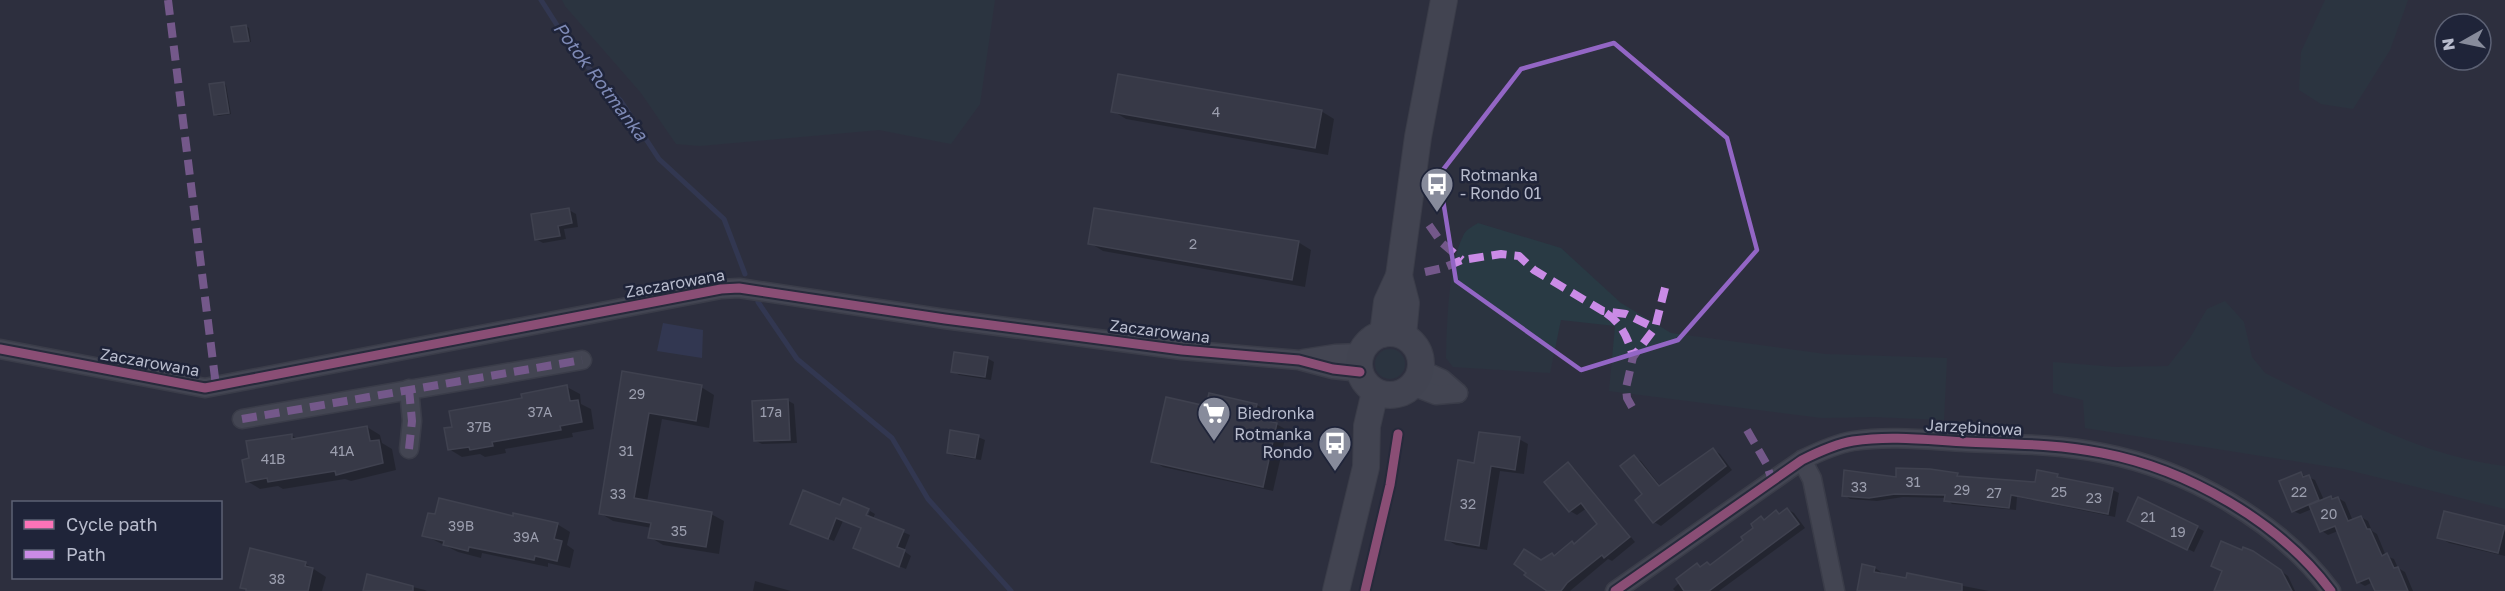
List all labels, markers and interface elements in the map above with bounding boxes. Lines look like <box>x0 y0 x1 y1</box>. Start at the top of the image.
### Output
north arrow <box>2433 12 2493 72</box>
water label: Potok Rotmanka <box>549 17 653 145</box>
text: N <box>2437 37 2459 52</box>
house number: 4 <box>1212 103 1220 120</box>
place label: Rotmanka - Rondo 01 <box>1460 165 1542 203</box>
bus stop icon: Rotmanka - Rondo 01 <box>1419 166 1455 213</box>
house number: 2 <box>1189 235 1197 252</box>
street label: Zaczarowana <box>624 264 726 302</box>
street label: Zaczarowana <box>1109 315 1211 347</box>
street label: Zaczarowana <box>99 343 201 381</box>
house number: 29 <box>629 385 645 402</box>
supermarket icon: Biedronka <box>1196 395 1232 442</box>
house number: 37A <box>528 403 553 420</box>
house number: 17a <box>760 403 782 420</box>
place label: Biedronka <box>1237 403 1315 423</box>
street label: Jarzębinowa <box>1925 414 2023 440</box>
house number: 37B <box>467 418 492 435</box>
place label: Rotmanka Rondo <box>1234 424 1312 462</box>
bus stop icon: Rotmanka Rondo <box>1317 425 1353 472</box>
house number: 41A <box>330 442 355 459</box>
house number: 31 <box>619 442 634 459</box>
house number: 41B <box>261 450 285 467</box>
house number: 31 <box>1906 473 1921 490</box>
house number: 33 <box>1851 478 1867 495</box>
house number: 29 <box>1954 481 1970 498</box>
house number: 25 <box>2051 483 2067 500</box>
house number: 22 <box>2291 483 2307 500</box>
house number: 27 <box>1986 484 2002 501</box>
house number: 33 <box>610 485 626 502</box>
house number: 23 <box>2086 489 2102 506</box>
house number: 32 <box>1460 495 1476 512</box>
legend <box>12 501 222 579</box>
house number: 20 <box>2321 505 2337 522</box>
house number: 21 <box>2141 508 2156 525</box>
text: Cycle path <box>66 513 158 535</box>
house number: 39B <box>448 517 474 534</box>
house number: 35 <box>671 522 687 539</box>
house number: 19 <box>2170 523 2186 540</box>
house number: 39A <box>513 528 540 545</box>
text: Path <box>66 543 106 565</box>
house number: 38 <box>269 570 285 587</box>

